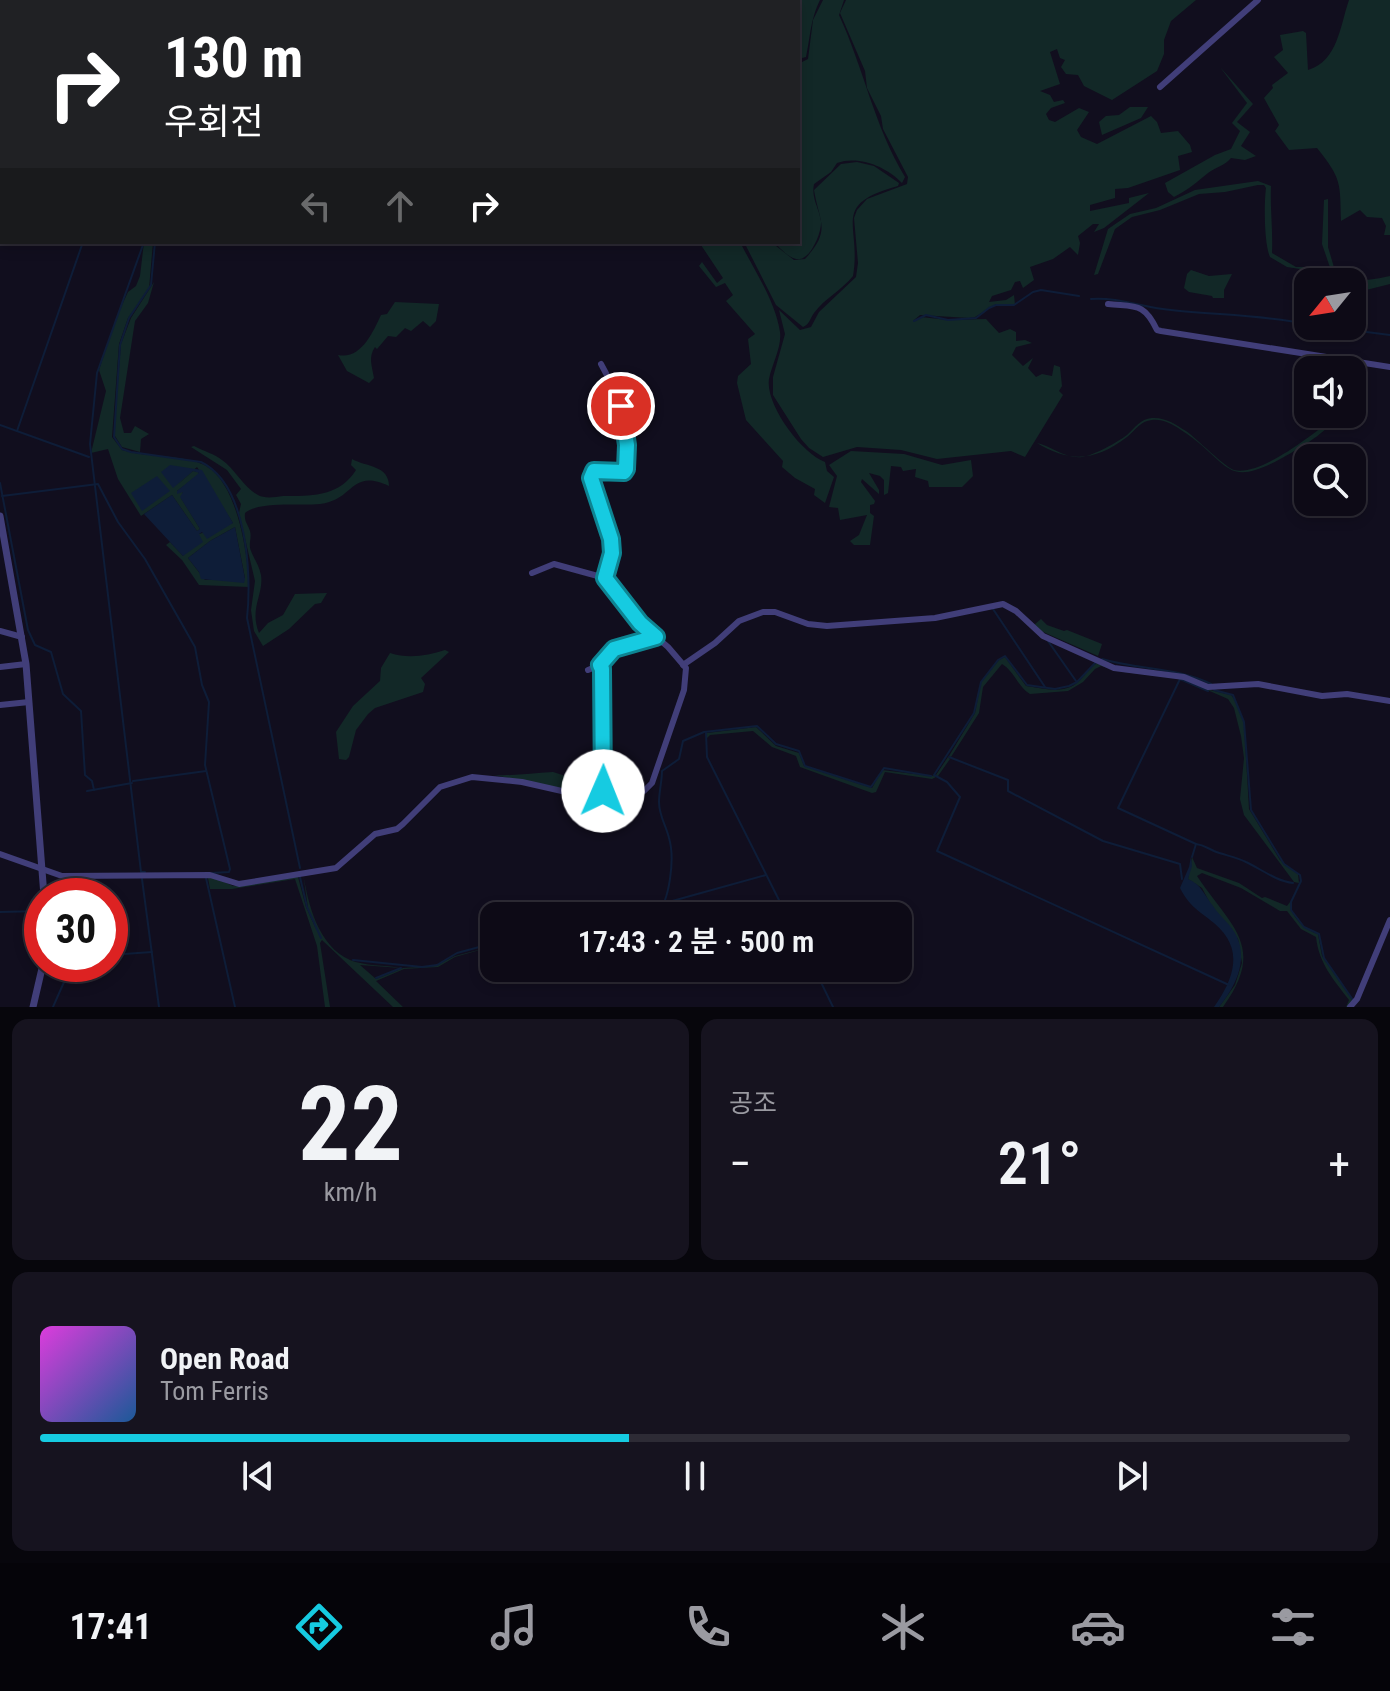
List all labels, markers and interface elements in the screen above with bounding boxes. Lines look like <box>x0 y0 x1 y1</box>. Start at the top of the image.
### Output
text: 130 m <box>164 25 303 91</box>
icon: right <box>32 32 136 136</box>
text: 우회전 <box>164 101 263 143</box>
icon: left <box>294 184 338 228</box>
icon: ahead <box>378 184 422 228</box>
icon: right <box>462 184 506 228</box>
north arrow <box>1294 268 1366 340</box>
map controls <box>1294 268 1366 516</box>
button: sound <box>1294 356 1366 428</box>
pin <box>587 372 655 440</box>
icon: arrive <box>599 384 643 428</box>
button: search <box>1294 444 1366 516</box>
position arrow <box>561 749 645 833</box>
speed limit sign: 30 <box>24 878 128 982</box>
text: 17:43 · 2 분 · 500 m <box>578 924 814 959</box>
text: 22 <box>298 1064 403 1185</box>
text: 공조 <box>729 1088 777 1118</box>
text: 21° <box>998 1128 1081 1199</box>
text: − <box>729 1138 751 1190</box>
text: + <box>1328 1138 1350 1190</box>
text: km/h <box>324 1177 377 1207</box>
text: Open Road <box>160 1341 290 1376</box>
text: Tom Ferris <box>160 1376 269 1406</box>
icon: previous <box>236 1454 280 1498</box>
icon: pause <box>673 1454 717 1498</box>
icon: next <box>1110 1454 1154 1498</box>
icon: directions <box>291 1599 347 1655</box>
icon: music <box>486 1599 542 1655</box>
icon: phone <box>680 1599 736 1655</box>
icon: climate <box>875 1599 931 1655</box>
icon: car <box>1070 1599 1126 1655</box>
icon: filters <box>1265 1599 1321 1655</box>
text: 17:41 <box>69 1606 152 1648</box>

